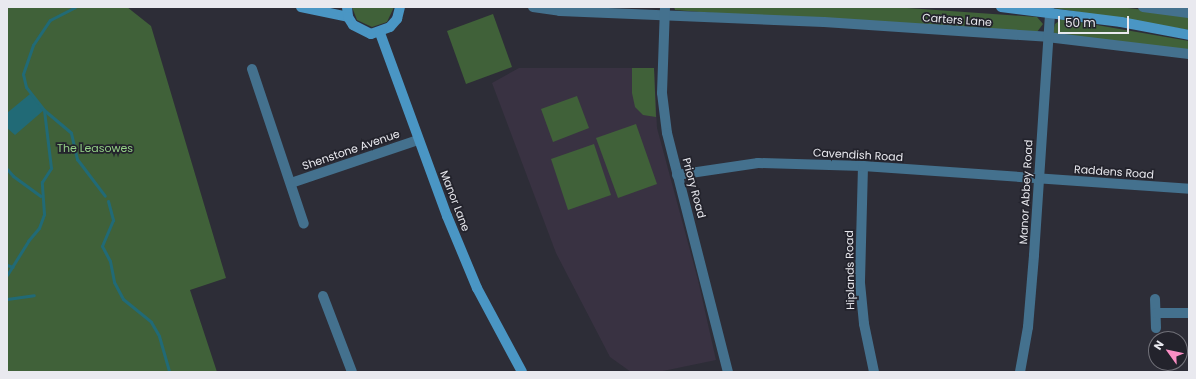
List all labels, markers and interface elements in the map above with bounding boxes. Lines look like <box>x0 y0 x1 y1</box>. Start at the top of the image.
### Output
scale bar <box>1060 8 1131 34</box>
street label: Carters Lane <box>922 11 992 29</box>
text: 50 m <box>1065 14 1096 31</box>
street label: Shenstone Avenue <box>301 127 401 173</box>
street label: Manor Abbey Road <box>1017 139 1035 245</box>
park label: The Leasowes <box>57 141 133 155</box>
street label: Cavendish Road <box>813 146 903 164</box>
street label: Priory Road <box>680 156 708 220</box>
street label: Raddens Road <box>1074 163 1154 181</box>
street label: Manor Lane <box>437 169 473 233</box>
street label: Hiplands Road <box>843 230 857 310</box>
north arrow <box>1148 331 1188 371</box>
text: N <box>1150 337 1168 353</box>

